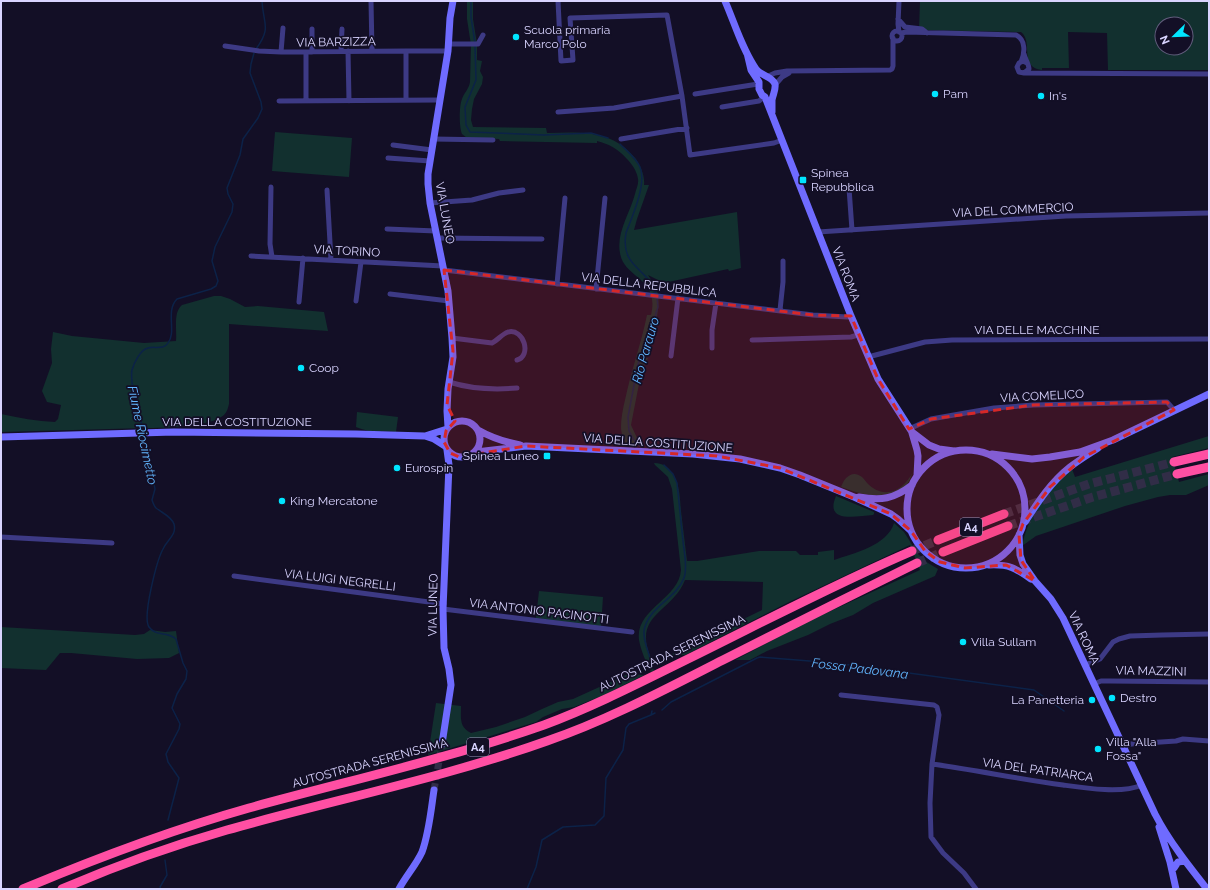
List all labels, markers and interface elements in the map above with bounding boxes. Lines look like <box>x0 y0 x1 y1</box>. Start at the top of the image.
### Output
north arrow <box>1154 16 1194 56</box>
place label: Scuola primaria Marco Polo <box>524 23 610 51</box>
marker: Scuola primaria Marco Polo <box>511 32 521 42</box>
text: N <box>1158 33 1173 46</box>
street label: VIA BARZIZZA <box>296 34 376 50</box>
place label: Pam <box>943 87 968 101</box>
marker: Pam <box>930 89 940 99</box>
place label: In's <box>1049 89 1067 103</box>
marker: In's <box>1036 91 1046 101</box>
place label: Spinea Repubblica <box>811 166 874 194</box>
marker: Spinea Repubblica <box>798 175 808 185</box>
street label: VIA LUNEO <box>433 181 457 245</box>
street label: VIA DEL COMMERCIO <box>952 200 1074 220</box>
street label: VIA TORINO <box>313 242 381 260</box>
street label: VIA ROMA <box>829 245 863 303</box>
street label: VIA DELLA REPUBBLICA <box>580 270 718 300</box>
water label: Rio Parauro <box>629 315 662 385</box>
street label: VIA DELLE MACCHINE <box>974 323 1100 337</box>
place label: Coop <box>309 361 339 375</box>
marker: Coop <box>296 363 306 373</box>
water label: Fiume Riocimetto <box>125 384 160 486</box>
street label: VIA COMELICO <box>1000 387 1084 405</box>
street label: VIA DELLA COSTITUZIONE <box>162 415 312 429</box>
street label: VIA DELLA COSTITUZIONE <box>583 431 733 455</box>
place label: Spinea Luneo <box>463 449 539 463</box>
marker: Spinea Luneo <box>542 451 552 461</box>
place label: Eurospin <box>405 461 453 475</box>
marker: Eurospin <box>392 463 402 473</box>
place label: King Mercatone <box>290 494 377 508</box>
marker: King Mercatone <box>277 496 287 506</box>
road number: A4 <box>960 518 982 536</box>
street label: VIA LUIGI NEGRELLI <box>283 566 397 594</box>
street label: VIA LUNEO <box>425 573 441 637</box>
street label: VIA ANTONIO PACINOTTI <box>468 595 610 627</box>
street label: VIA ROMA <box>1066 609 1102 667</box>
street label: AUTOSTRADA SERENISSIMA <box>597 612 747 694</box>
place label: Villa Sullam <box>971 635 1036 649</box>
marker: Villa Sullam <box>958 637 968 647</box>
water label: Fossa Padovana <box>811 655 909 682</box>
street label: VIA MAZZINI <box>1115 663 1187 679</box>
place label: Destro <box>1120 691 1157 705</box>
place label: La Panetteria <box>1011 693 1084 707</box>
marker: Destro <box>1107 693 1117 703</box>
marker: La Panetteria <box>1087 695 1097 705</box>
street label: AUTOSTRADA SERENISSIMA <box>291 735 449 791</box>
place label: Villa "Alla Fossa" <box>1106 735 1157 763</box>
road number: A4 <box>467 738 489 756</box>
marker: Villa "Alla Fossa" <box>1093 744 1103 754</box>
street label: VIA DEL PATRIARCA <box>982 755 1094 785</box>

